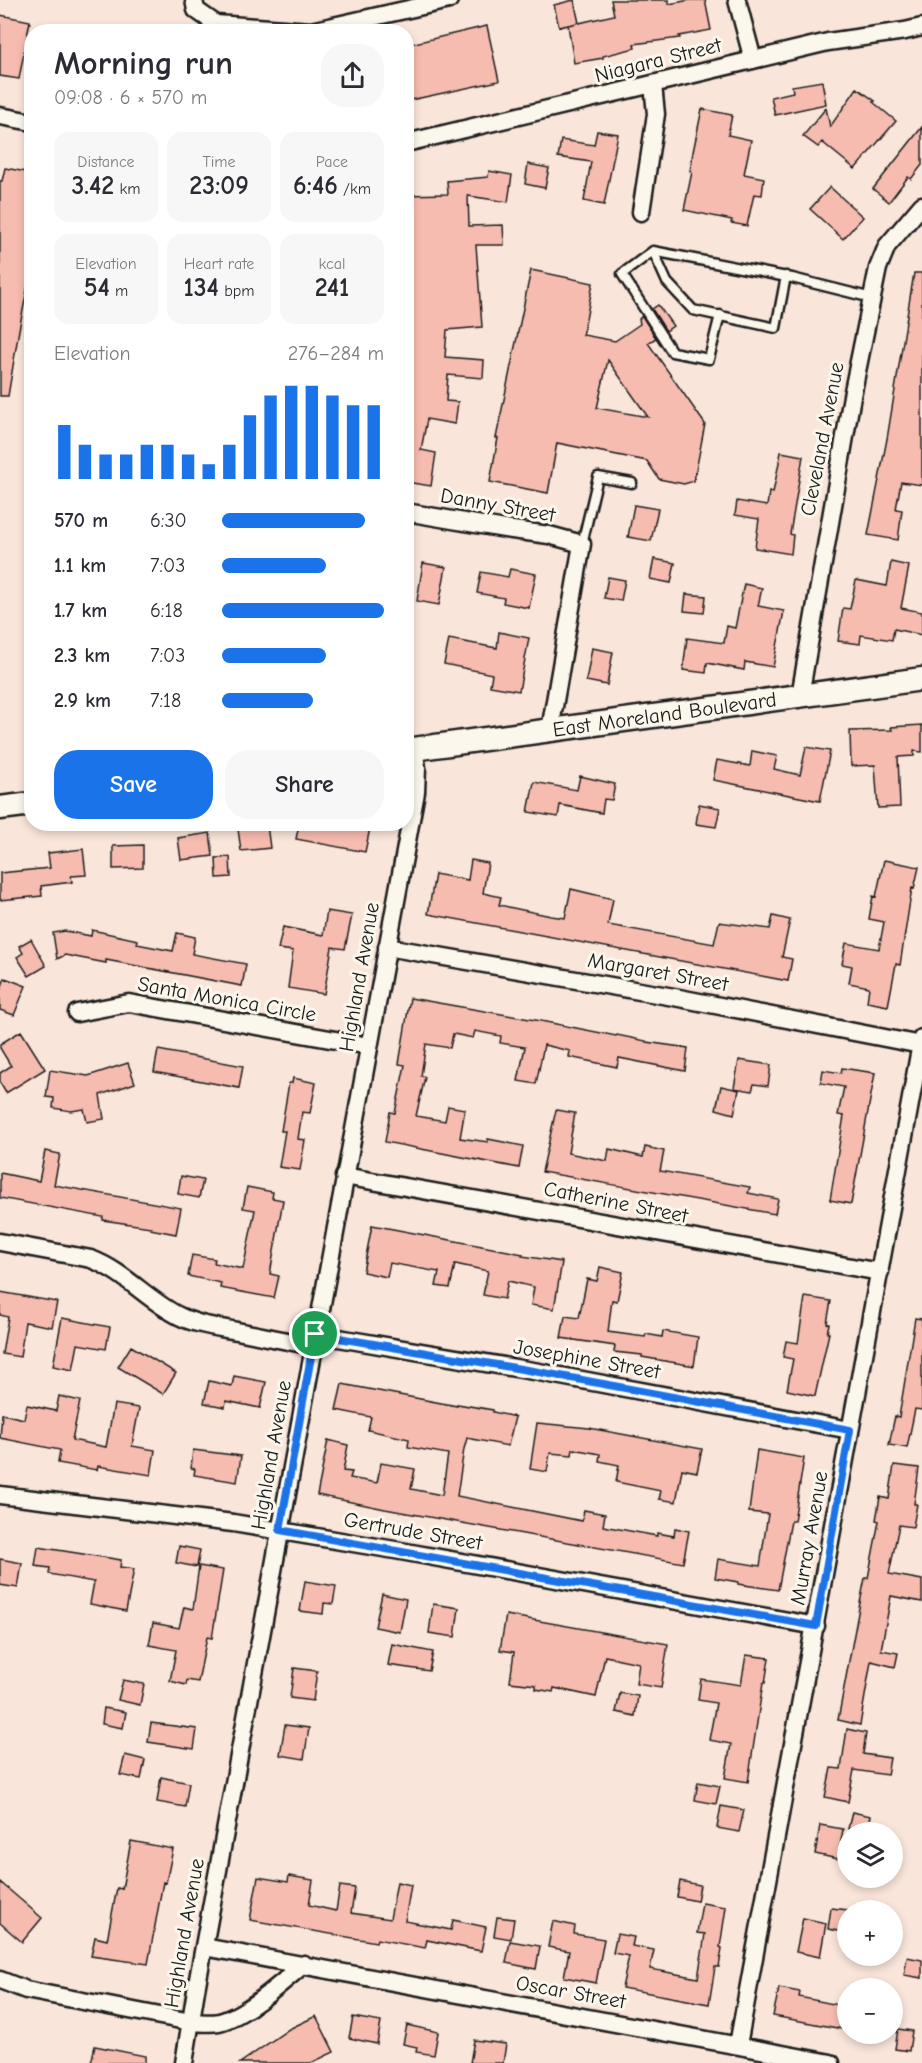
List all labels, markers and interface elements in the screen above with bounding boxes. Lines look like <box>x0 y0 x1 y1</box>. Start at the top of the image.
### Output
street label: Niagara Street <box>592 32 725 87</box>
text: Morning run <box>54 44 233 82</box>
button: share <box>321 44 384 107</box>
text: 09:08 · 6 × 570 m <box>54 86 207 109</box>
text: Distance <box>77 153 135 171</box>
text: Time <box>202 153 236 171</box>
text: Pace <box>316 153 348 171</box>
text: 3.42 <box>72 171 114 201</box>
text: 23:09 <box>189 171 249 201</box>
text: 6:46 <box>293 171 338 201</box>
text: km <box>114 180 141 198</box>
text: /km <box>338 180 371 198</box>
text: Elevation <box>75 255 137 273</box>
text: Heart rate <box>184 255 254 273</box>
text: kcal <box>319 255 345 273</box>
text: 54 <box>84 273 110 303</box>
text: 134 <box>184 273 219 303</box>
text: 241 <box>315 273 349 303</box>
text: m <box>110 282 128 300</box>
text: bpm <box>219 282 254 300</box>
text: Elevation <box>54 342 131 365</box>
text: 276–284 m <box>288 342 384 365</box>
street label: Cleveland Avenue <box>795 360 849 518</box>
street label: Danny Street <box>439 483 558 527</box>
text: 570 m <box>54 509 108 532</box>
text: 6:30 <box>150 509 187 532</box>
text: 1.1 km <box>54 554 106 577</box>
text: 7:03 <box>150 554 185 577</box>
text: 1.7 km <box>54 599 107 622</box>
text: 6:18 <box>150 599 183 622</box>
text: 2.3 km <box>54 644 110 667</box>
text: 7:03 <box>150 644 185 667</box>
street label: East Moreland Boulevard <box>551 687 778 742</box>
text: 2.9 km <box>54 689 111 712</box>
text: 7:18 <box>150 689 181 712</box>
button: Save <box>54 750 213 819</box>
button: Share <box>225 750 384 819</box>
street label: Highland Avenue <box>334 900 384 1054</box>
street label: Margaret Street <box>586 948 731 996</box>
street label: Santa Monica Circle <box>136 971 318 1027</box>
street label: Catherine Street <box>542 1176 691 1228</box>
pin <box>289 1308 340 1359</box>
icon: arrive <box>298 1317 331 1350</box>
street label: Josephine Street <box>512 1334 663 1384</box>
street label: Highland Avenue <box>246 1378 296 1532</box>
street label: Murray Avenue <box>785 1469 833 1607</box>
street label: Gertrude Street <box>342 1507 485 1555</box>
map controls <box>837 1822 903 2044</box>
button: layers <box>837 1822 903 1888</box>
street label: Highland Avenue <box>159 1856 209 2010</box>
button: + <box>837 1900 903 1966</box>
street label: Oscar Street <box>514 1971 629 2014</box>
button: − <box>837 1978 903 2044</box>

